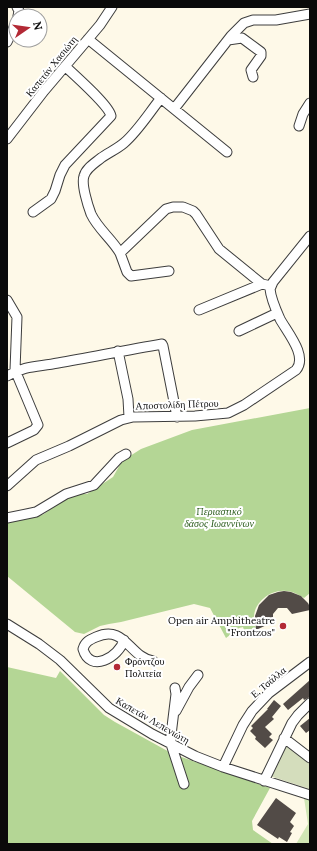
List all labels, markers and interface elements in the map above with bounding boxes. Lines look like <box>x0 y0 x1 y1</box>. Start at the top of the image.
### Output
north arrow <box>8 8 48 48</box>
text: N <box>30 20 46 32</box>
street label: Καπετάν Χασιώτη <box>23 33 80 99</box>
street label: Αποστολίδη Πέτρου <box>135 397 219 412</box>
park label: Περιαστικό δάσος Ιωαννίνων <box>184 505 254 530</box>
place label: Open air Amphitheatre "Frontzos" <box>168 614 276 639</box>
marker: Open air Amphitheatre "Frontzos" <box>278 621 288 631</box>
place label: Φρόντζου Πολιτεία <box>125 655 165 680</box>
marker: Φρόντζου Πολιτεία <box>112 662 122 672</box>
street label: Ε. Τσάλλα <box>248 663 289 701</box>
street label: Καπετάν Λεπενιώτη <box>114 694 192 747</box>

